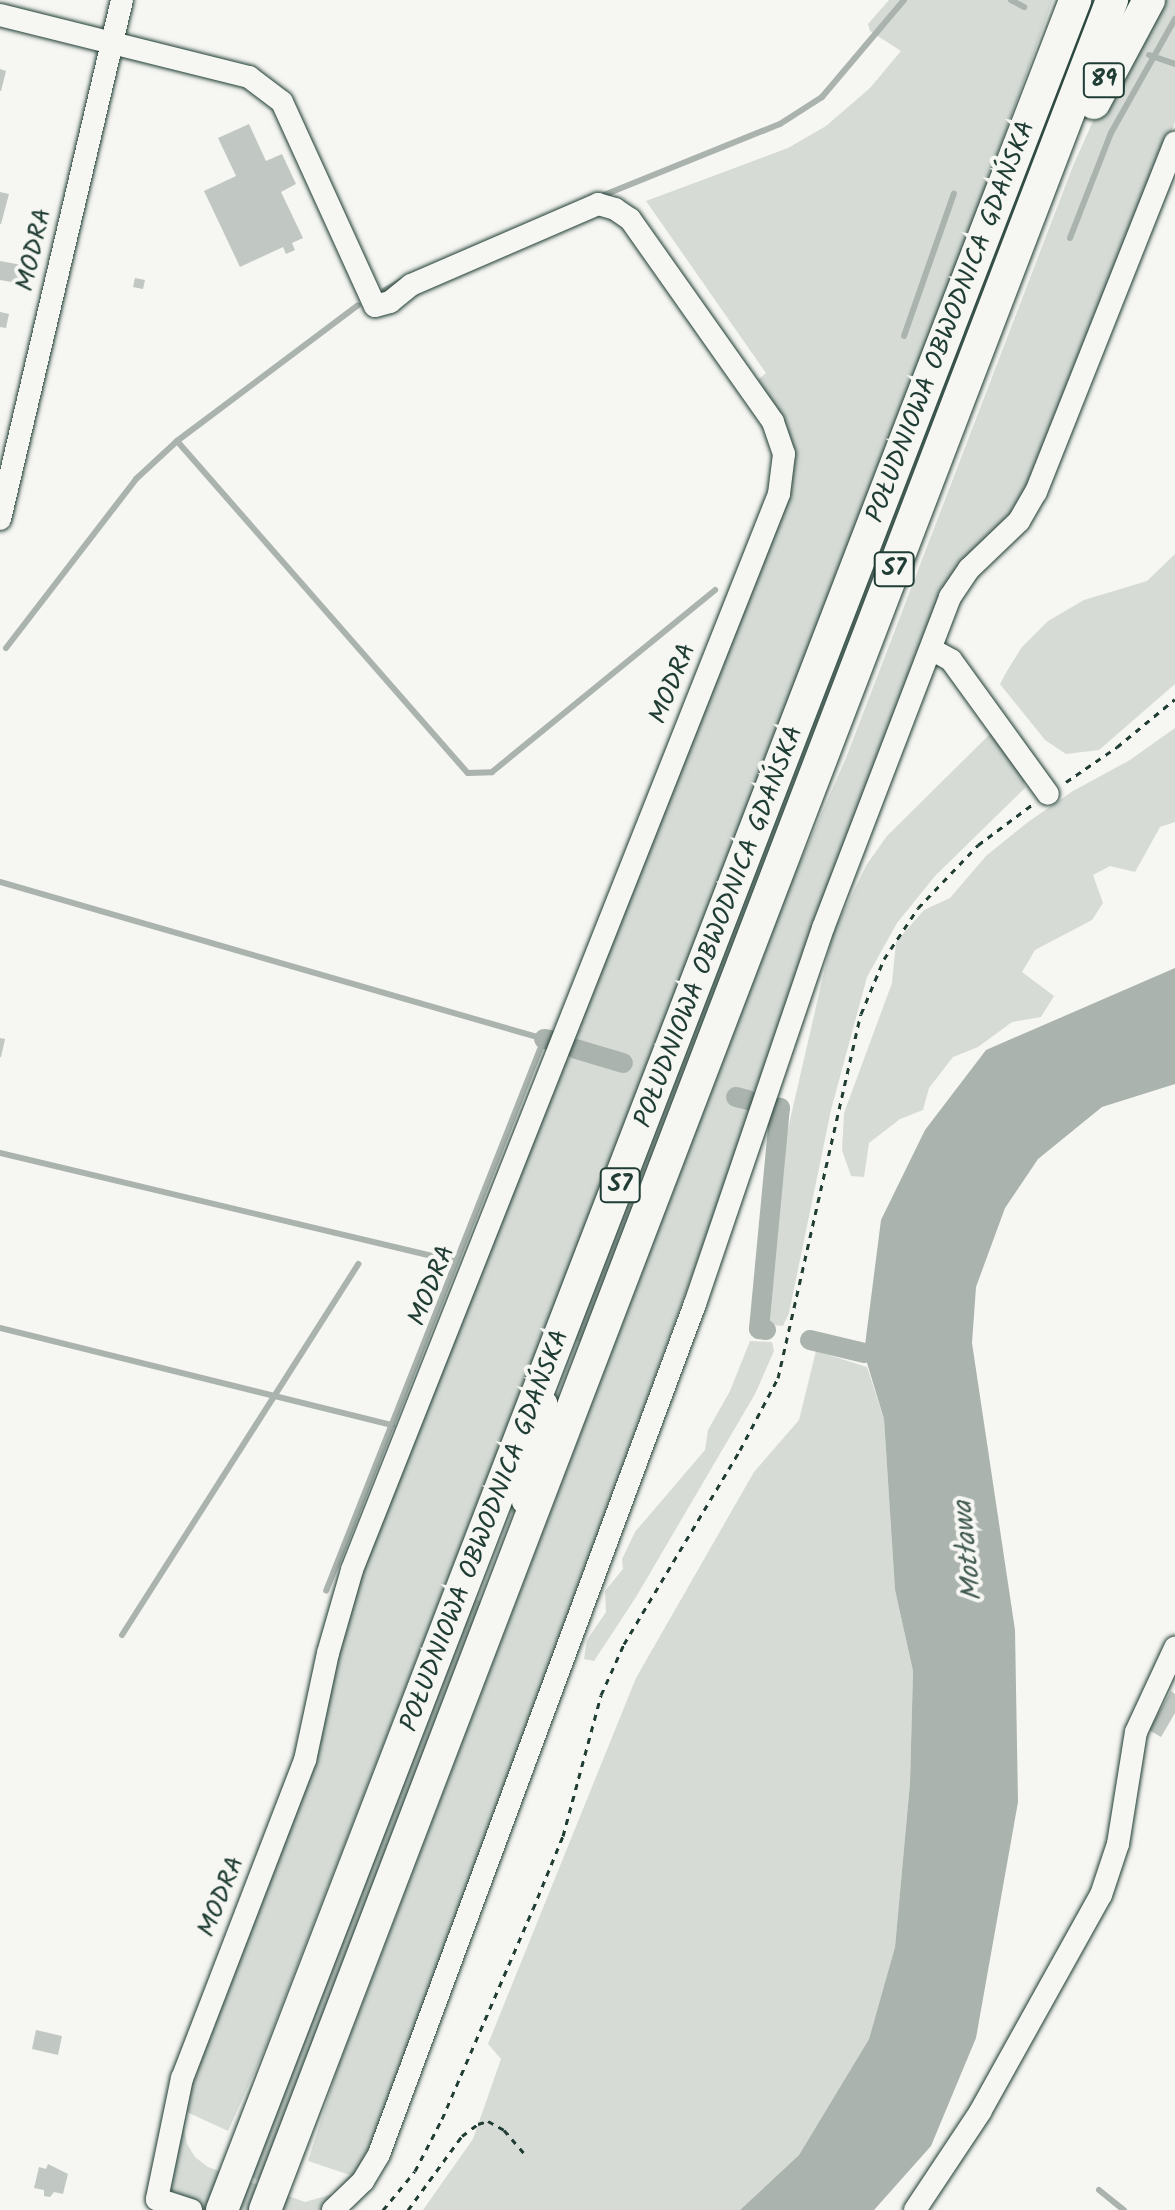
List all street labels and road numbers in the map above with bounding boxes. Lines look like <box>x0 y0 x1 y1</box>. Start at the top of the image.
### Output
road number: 89 <box>1082 60 1126 100</box>
street label: POŁUDNIOWA OBWODNICA GDAŃSKA <box>861 117 1043 527</box>
street label: MODRA <box>10 205 60 295</box>
road number: S7 <box>872 549 916 589</box>
street label: MODRA <box>644 639 704 729</box>
street label: POŁUDNIOWA OBWODNICA GDAŃSKA <box>629 722 811 1132</box>
road number: S7 <box>598 1165 642 1205</box>
street label: MODRA <box>403 1241 463 1331</box>
street label: POŁUDNIOWA OBWODNICA GDAŃSKA <box>395 1326 577 1736</box>
street label: MODRA <box>192 1852 252 1942</box>

